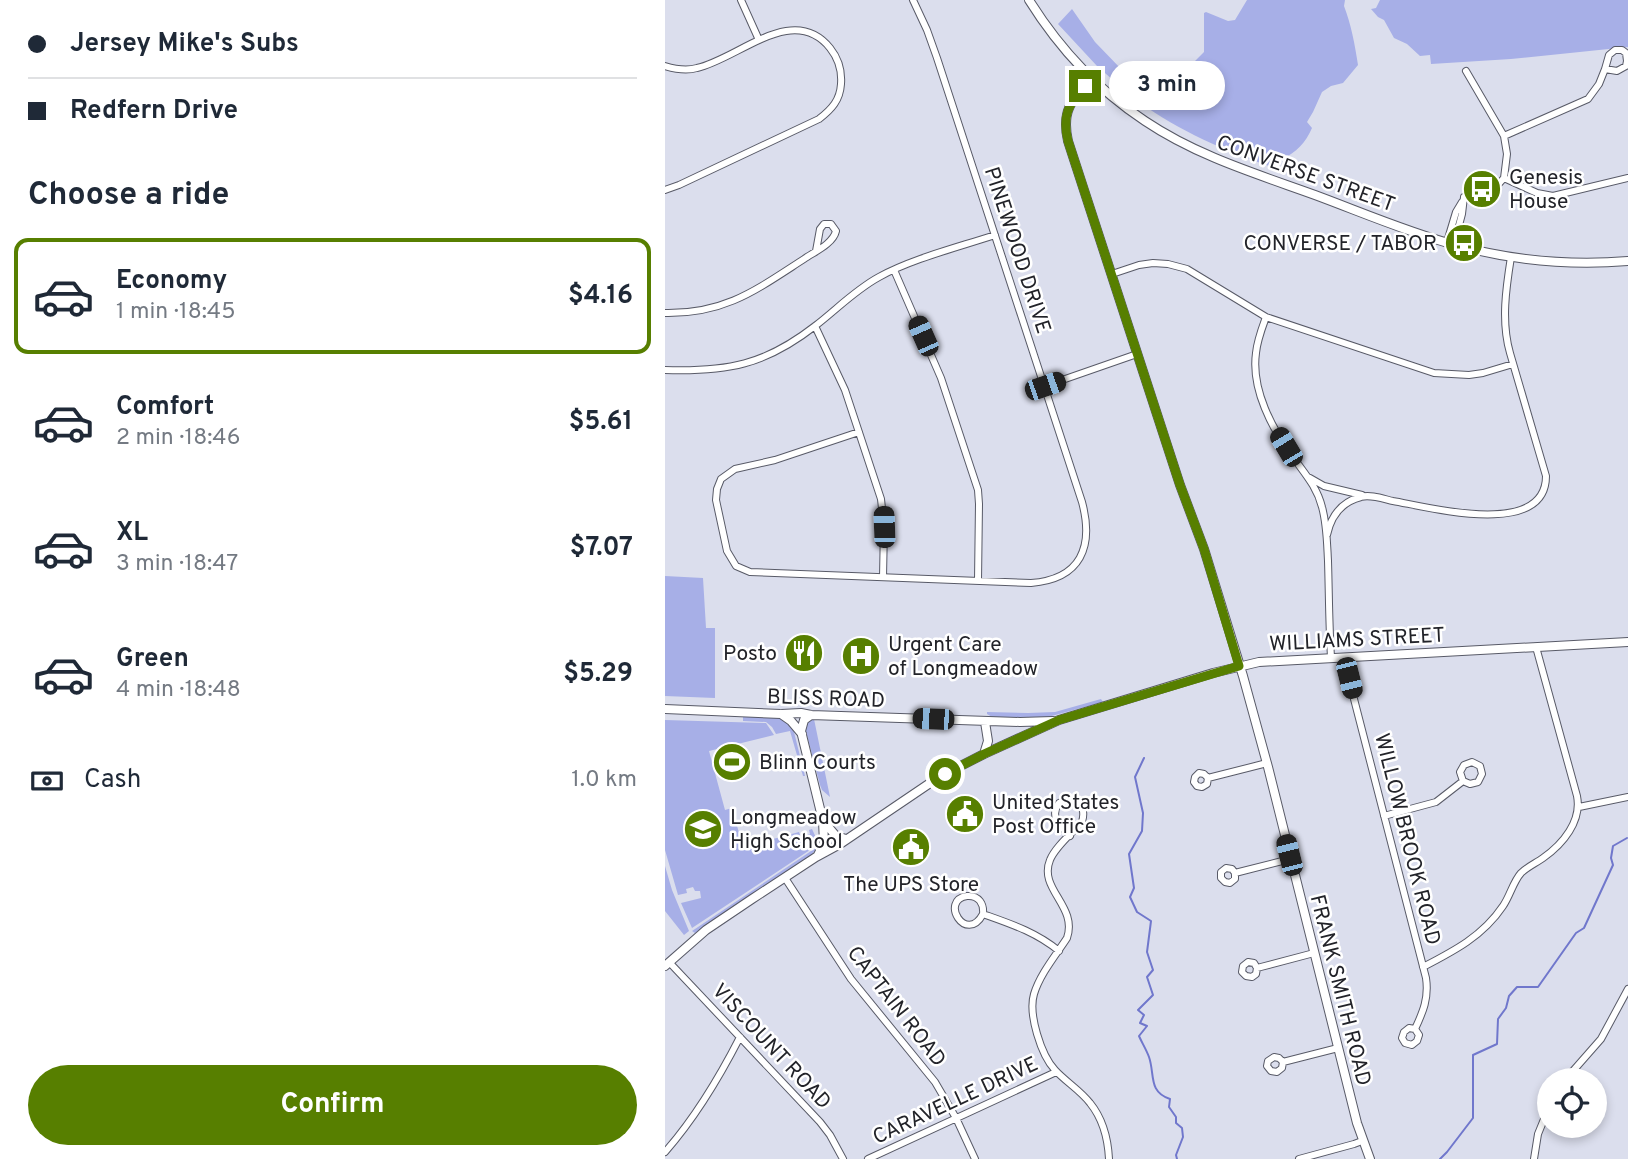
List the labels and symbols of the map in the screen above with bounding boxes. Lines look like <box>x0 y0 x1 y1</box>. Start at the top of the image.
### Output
callout: 3 min <box>1109 62 1225 110</box>
route end <box>1069 70 1101 102</box>
street label: CONVERSE STREET <box>1212 130 1399 219</box>
street label: PINEWOOD DRIVE <box>977 164 1056 337</box>
place label: Genesis House <box>1509 165 1583 216</box>
bus stop icon: Genesis House <box>1461 168 1503 210</box>
bus stop icon: CONVERSE / TABOR <box>1443 222 1485 264</box>
place label: CONVERSE / TABOR <box>1243 231 1437 258</box>
car <box>905 313 942 359</box>
car <box>1022 369 1069 403</box>
car <box>1267 424 1306 470</box>
car <box>873 506 896 548</box>
street label: WILLIAMS STREET <box>1268 622 1446 659</box>
restaurant icon: Posto <box>783 632 825 674</box>
place label: Urgent Care of Longmeadow <box>888 632 1038 683</box>
hospital icon: Urgent Care of Longmeadow <box>840 635 882 677</box>
place label: Posto <box>723 641 777 668</box>
car <box>1334 655 1365 701</box>
street label: BLISS ROAD <box>767 684 885 715</box>
car <box>912 708 955 730</box>
street label: WILLOW BROOK ROAD <box>1367 731 1446 948</box>
sports icon: Blinn Courts <box>711 741 753 783</box>
place label: Blinn Courts <box>759 750 876 777</box>
route start <box>929 758 961 790</box>
place label: United States Post Office <box>992 790 1119 841</box>
public building icon: United States Post Office <box>944 793 986 835</box>
place label: Longmeadow High School <box>730 805 856 856</box>
school or university icon: Longmeadow High School <box>682 808 724 850</box>
public building icon: The UPS Store <box>890 826 932 868</box>
car <box>1274 832 1305 878</box>
place label: The UPS Store <box>843 872 979 899</box>
street label: FRANK SMITH ROAD <box>1303 892 1376 1089</box>
street label: CAPTAIN ROAD <box>840 941 951 1073</box>
street label: VISCOUNT ROAD <box>706 978 836 1116</box>
street label: CARAVELLE DRIVE <box>869 1051 1043 1152</box>

